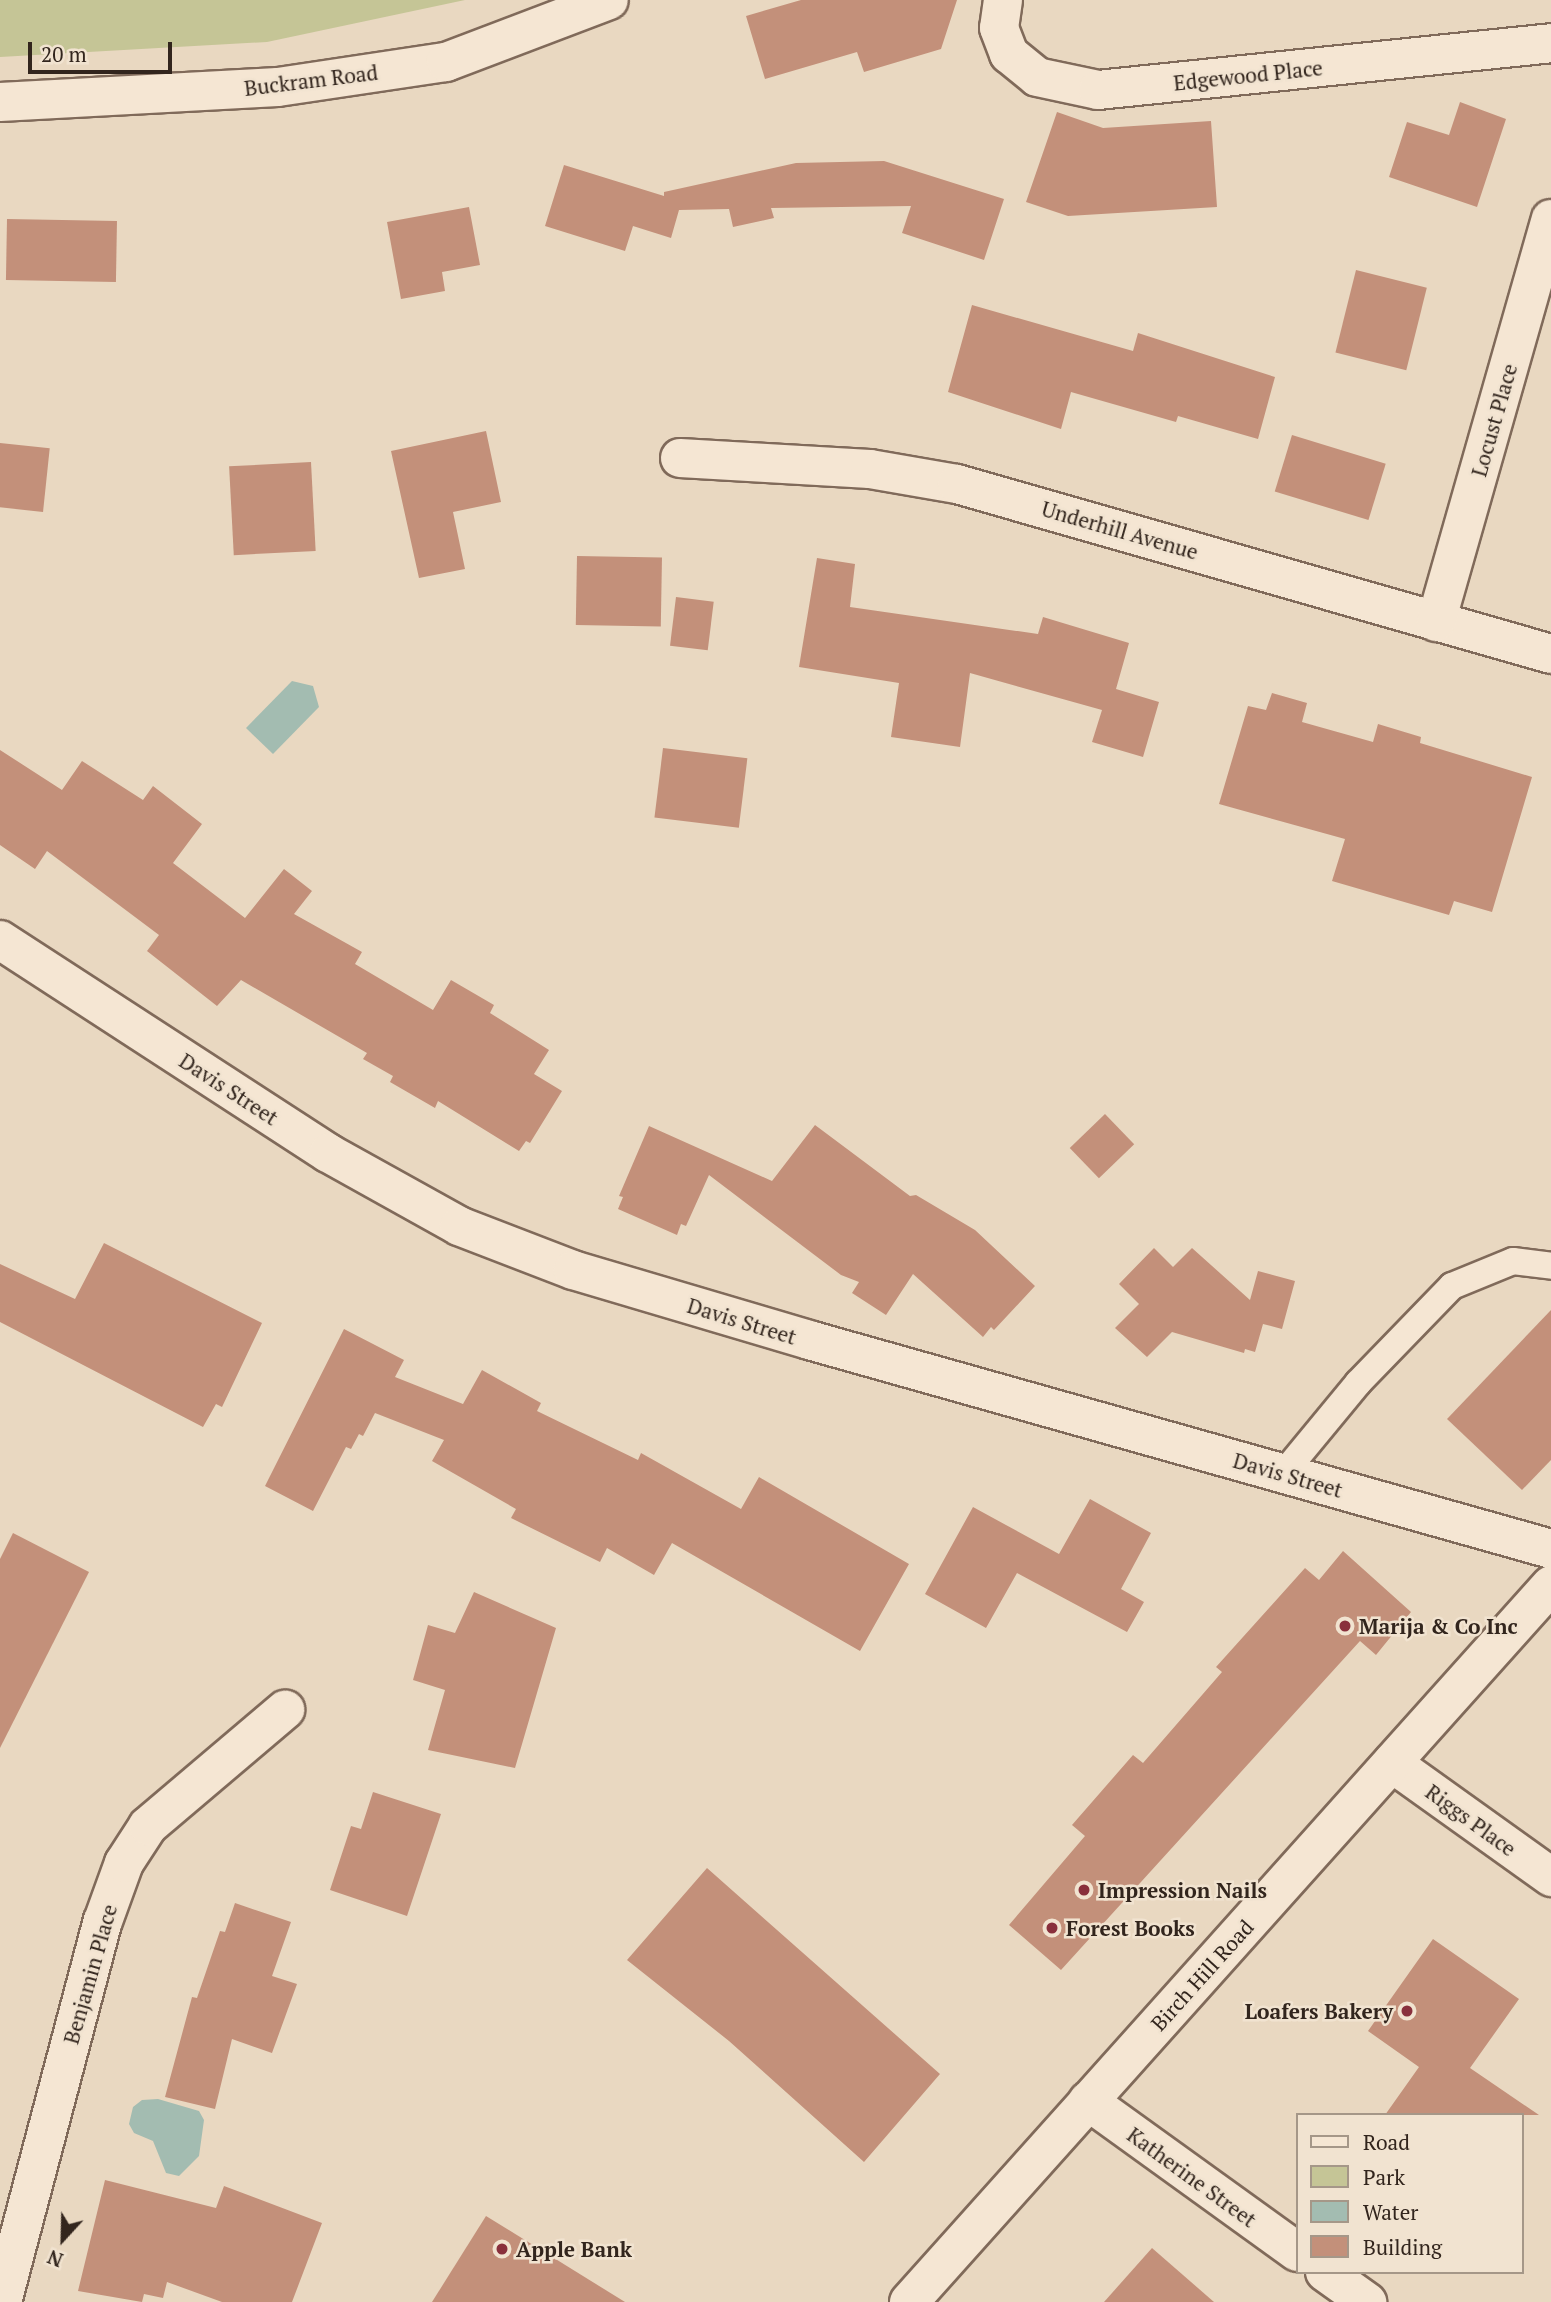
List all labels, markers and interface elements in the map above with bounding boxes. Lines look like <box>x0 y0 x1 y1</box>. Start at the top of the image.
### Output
scale bar <box>32 28 175 72</box>
text: 20 m <box>41 40 87 68</box>
street label: Edgewood Place <box>1172 55 1324 95</box>
street label: Buckram Road <box>243 59 379 101</box>
street label: Locust Place <box>1466 361 1522 479</box>
street label: Underhill Avenue <box>1039 496 1201 564</box>
street label: Davis Street <box>175 1048 283 1130</box>
street label: Davis Street <box>684 1292 800 1350</box>
street label: Davis Street <box>1230 1447 1346 1503</box>
place label: Marija & Co Inc <box>1359 1613 1518 1639</box>
marker: Marija & Co Inc <box>1337 1618 1353 1634</box>
street label: Riggs Place <box>1421 1779 1521 1861</box>
place label: Impression Nails <box>1098 1877 1267 1903</box>
marker: Impression Nails <box>1076 1882 1092 1898</box>
street label: Benjamin Place <box>58 1901 122 2047</box>
street label: Birch Hill Road <box>1146 1914 1258 2036</box>
place label: Forest Books <box>1066 1915 1195 1941</box>
marker: Forest Books <box>1044 1920 1060 1936</box>
place label: Loafers Bakery <box>1245 1998 1393 2024</box>
marker: Loafers Bakery <box>1399 2003 1415 2019</box>
legend <box>1296 2113 1523 2274</box>
street label: Katherine Street <box>1123 2122 1261 2232</box>
text: Road <box>1363 2128 1410 2156</box>
text: Park <box>1363 2163 1405 2191</box>
text: Water <box>1363 2198 1418 2226</box>
north arrow <box>28 2204 98 2274</box>
text: Building <box>1363 2233 1442 2261</box>
place label: Apple Bank <box>516 2236 632 2262</box>
marker: Apple Bank <box>494 2241 510 2257</box>
text: N <box>44 2245 66 2273</box>

